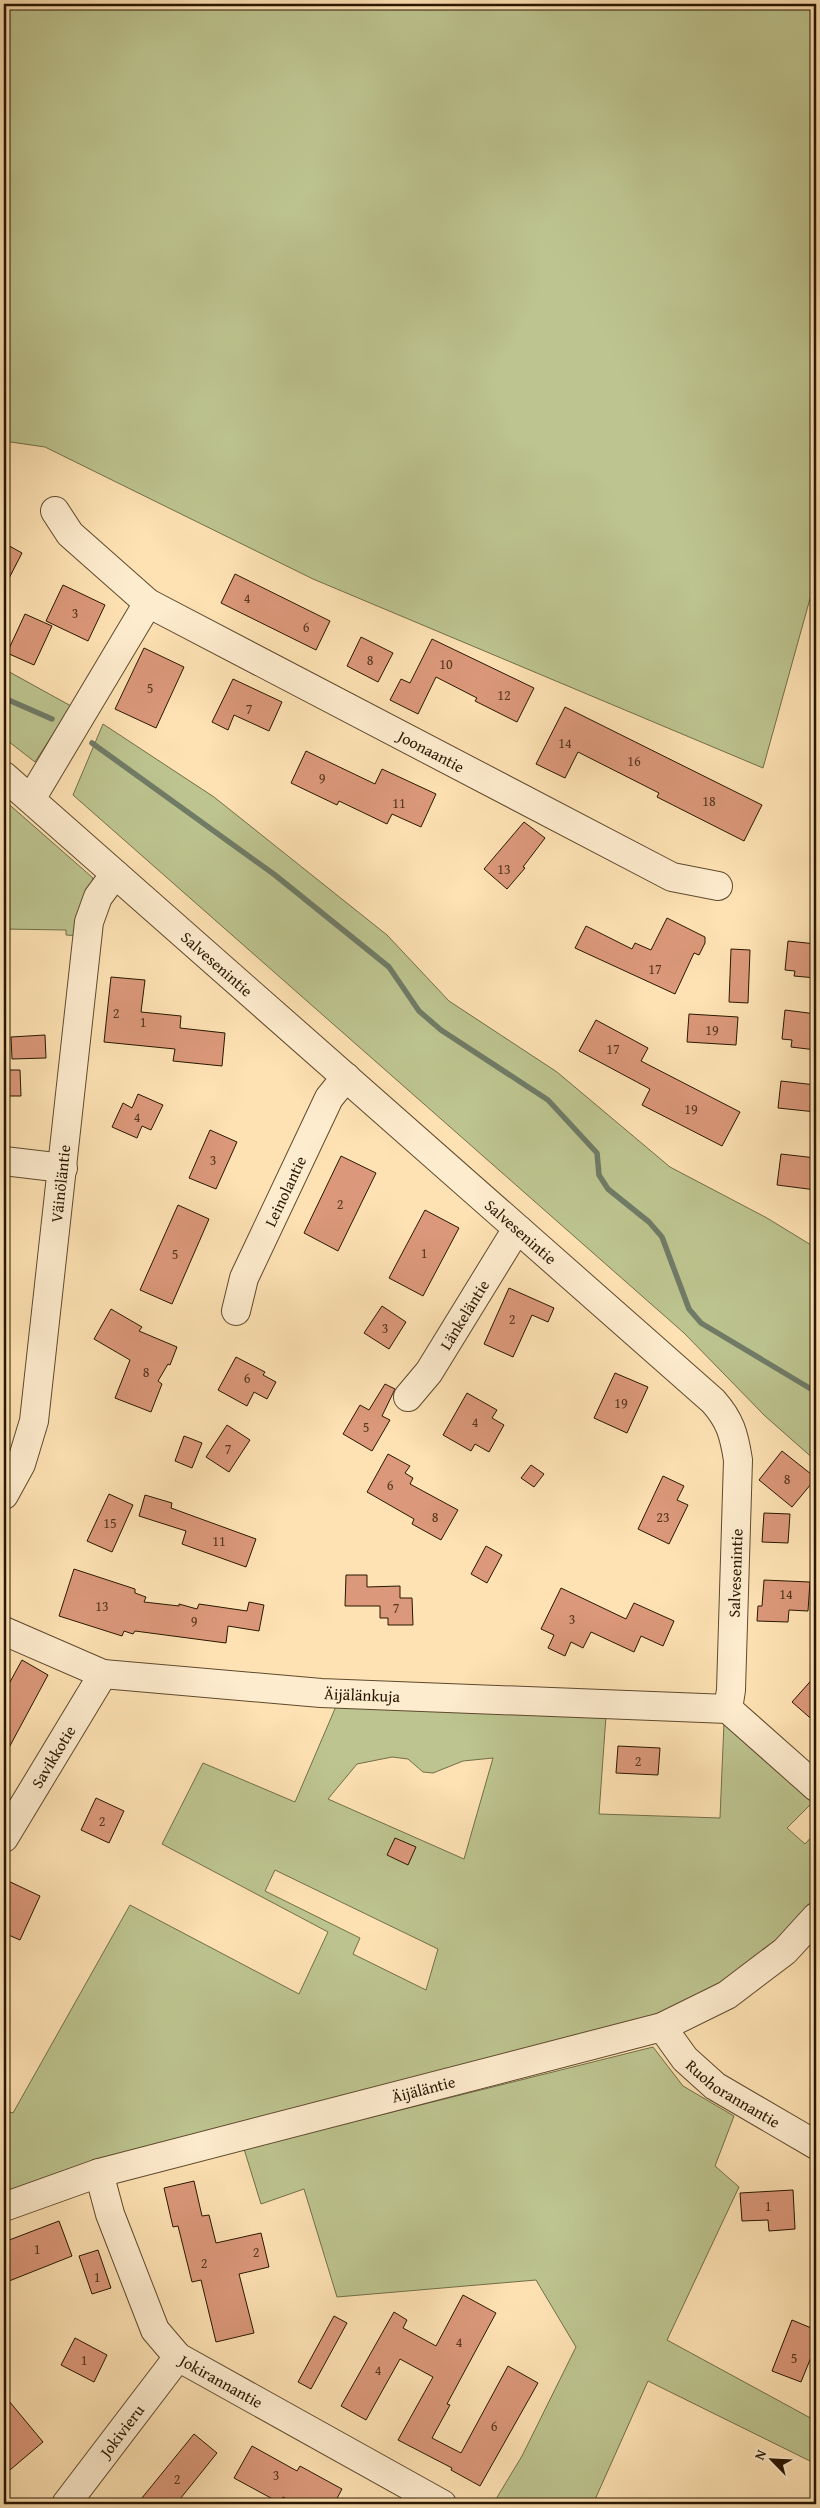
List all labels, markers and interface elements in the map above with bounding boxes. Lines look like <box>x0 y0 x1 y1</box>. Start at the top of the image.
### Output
house number: 4 <box>244 588 251 608</box>
house number: 3 <box>72 603 78 623</box>
house number: 6 <box>303 617 310 637</box>
house number: 8 <box>367 650 374 670</box>
house number: 10 <box>439 654 453 674</box>
house number: 5 <box>147 678 153 698</box>
house number: 12 <box>497 685 511 705</box>
house number: 7 <box>246 699 253 719</box>
street label: Joonaantie <box>392 723 469 779</box>
house number: 14 <box>558 733 572 753</box>
house number: 16 <box>627 751 641 771</box>
house number: 9 <box>319 768 326 788</box>
house number: 18 <box>702 791 716 811</box>
house number: 11 <box>392 793 406 813</box>
house number: 13 <box>497 859 511 879</box>
street label: Salvesenintie <box>176 925 258 1002</box>
house number: 17 <box>648 959 662 979</box>
house number: 2 <box>113 1003 119 1023</box>
house number: 1 <box>140 1012 146 1032</box>
house number: 19 <box>705 1020 719 1040</box>
house number: 17 <box>606 1039 620 1059</box>
house number: 19 <box>684 1099 698 1119</box>
house number: 4 <box>134 1107 141 1127</box>
street label: Väinöläntie <box>44 1143 76 1224</box>
house number: 3 <box>210 1150 216 1170</box>
street label: Leinolantie <box>258 1152 312 1230</box>
street label: Salvesenintie <box>480 1193 562 1270</box>
house number: 2 <box>337 1194 343 1214</box>
house number: 1 <box>421 1243 427 1263</box>
house number: 5 <box>172 1244 178 1264</box>
street label: Länkeläntie <box>433 1275 495 1354</box>
house number: 2 <box>509 1309 515 1329</box>
house number: 3 <box>382 1318 388 1338</box>
house number: 8 <box>143 1362 150 1382</box>
house number: 6 <box>244 1368 251 1388</box>
house number: 19 <box>614 1393 628 1413</box>
house number: 4 <box>472 1412 479 1432</box>
house number: 5 <box>363 1417 369 1437</box>
house number: 7 <box>225 1439 232 1459</box>
house number: 8 <box>784 1469 791 1489</box>
house number: 6 <box>387 1475 394 1495</box>
house number: 8 <box>432 1507 439 1527</box>
house number: 23 <box>656 1507 670 1527</box>
house number: 15 <box>103 1513 117 1533</box>
street label: Salvesenintie <box>721 1528 749 1618</box>
house number: 11 <box>212 1531 226 1551</box>
house number: 14 <box>779 1584 793 1604</box>
house number: 13 <box>95 1596 109 1616</box>
house number: 7 <box>393 1598 400 1618</box>
house number: 3 <box>569 1609 575 1629</box>
house number: 9 <box>191 1611 198 1631</box>
street label: Äijälänkuja <box>324 1681 401 1708</box>
street label: Savikkotie <box>25 1721 81 1793</box>
house number: 2 <box>635 1751 641 1771</box>
house number: 2 <box>99 1811 105 1831</box>
street label: Ruohorannantie <box>681 2053 785 2134</box>
street label: Äijäläntie <box>389 2069 458 2109</box>
house number: 1 <box>765 2196 771 2216</box>
house number: 1 <box>34 2239 40 2259</box>
house number: 2 <box>253 2242 259 2262</box>
house number: 2 <box>201 2253 207 2273</box>
house number: 1 <box>94 2267 100 2287</box>
house number: 4 <box>456 2332 463 2352</box>
street label: Jokirannantie <box>174 2347 267 2414</box>
house number: 5 <box>791 2348 797 2368</box>
house number: 1 <box>81 2350 87 2370</box>
house number: 4 <box>375 2360 382 2380</box>
street label: Jokivieru <box>92 2399 150 2464</box>
house number: 6 <box>491 2416 498 2436</box>
north arrow <box>748 2436 798 2486</box>
text: N <box>749 2446 771 2463</box>
house number: 3 <box>273 2465 279 2485</box>
house number: 2 <box>174 2469 180 2489</box>

